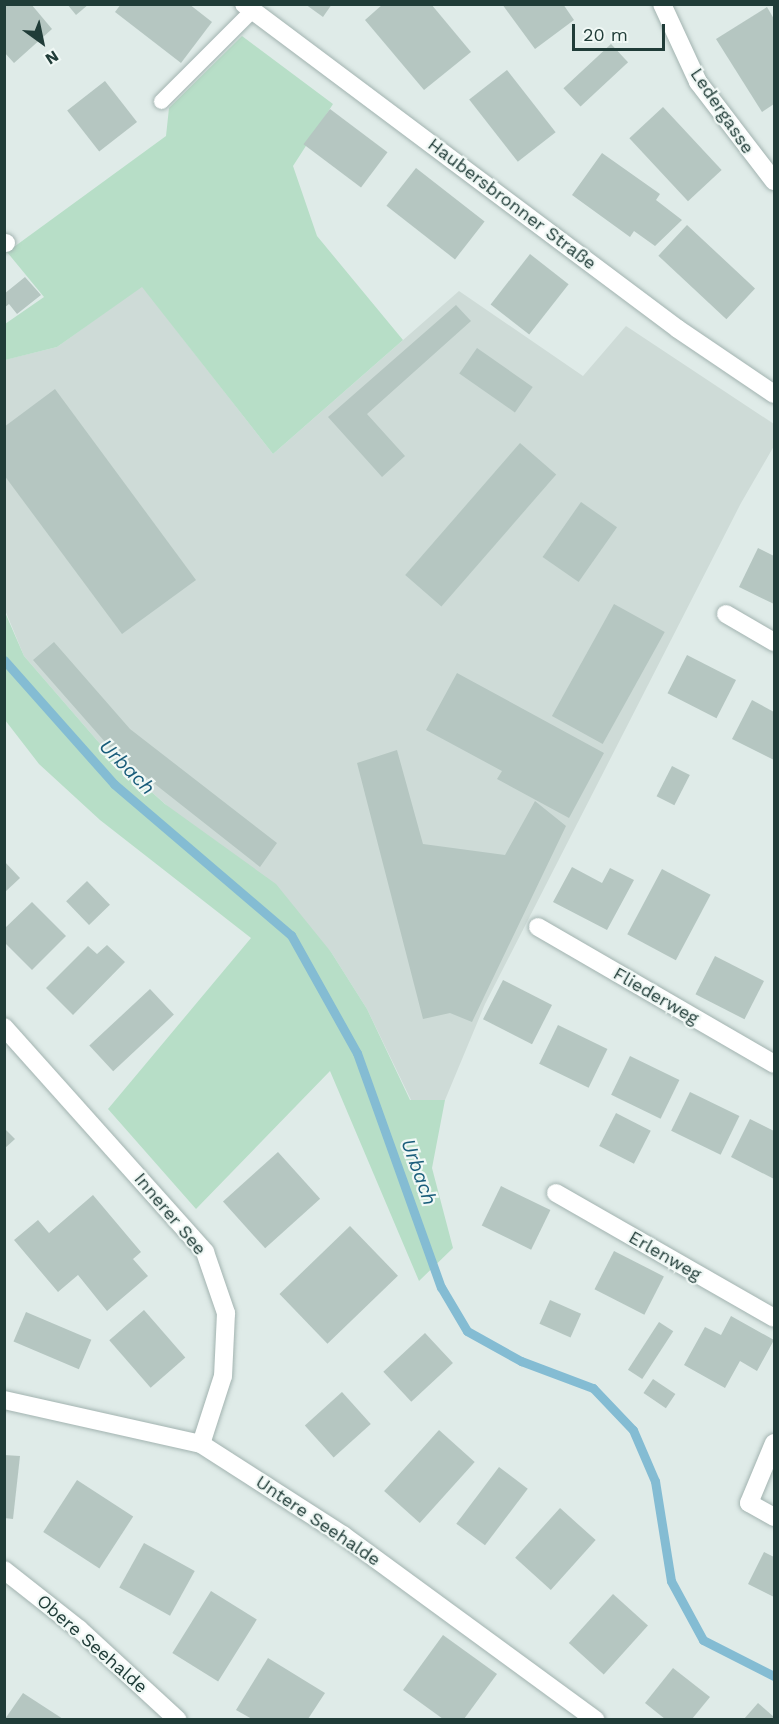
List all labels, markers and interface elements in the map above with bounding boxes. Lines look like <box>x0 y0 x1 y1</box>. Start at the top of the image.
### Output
north arrow <box>12 12 72 72</box>
scale bar <box>575 12 668 50</box>
text: 20 m <box>583 24 628 45</box>
text: N <box>42 46 62 69</box>
street label: Ledergasse <box>685 64 759 158</box>
street label: Haubersbronner Straße <box>423 133 601 275</box>
water label: Urbach <box>94 734 160 800</box>
street label: Fliederweg <box>609 963 703 1029</box>
water label: Urbach <box>396 1136 442 1208</box>
street label: Innerer See <box>129 1168 211 1260</box>
street label: Erlenweg <box>625 1227 705 1285</box>
street label: Untere Seehalde <box>251 1471 385 1571</box>
street label: Obere Seehalde <box>32 1590 152 1698</box>

